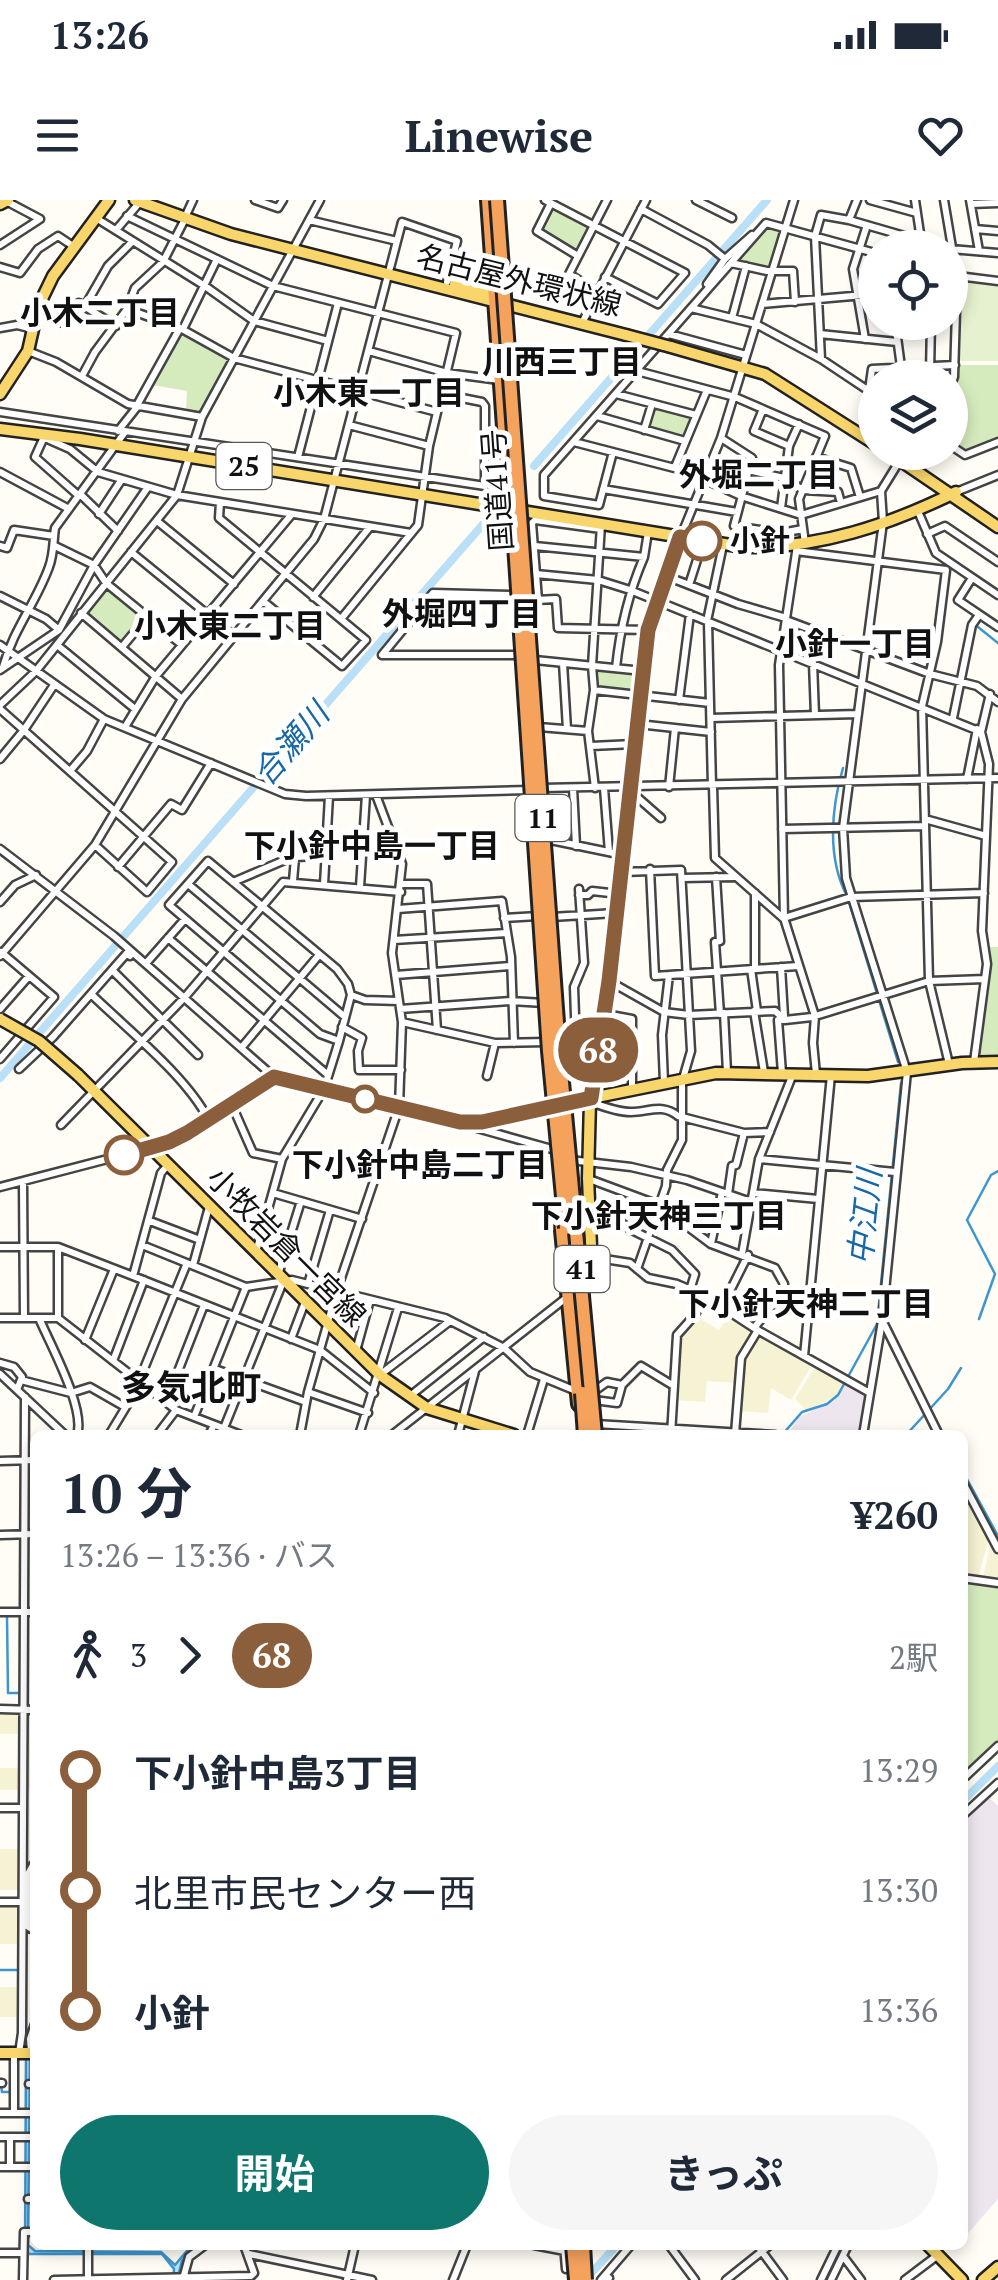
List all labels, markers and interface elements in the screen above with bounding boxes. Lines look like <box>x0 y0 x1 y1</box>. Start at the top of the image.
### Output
text: 13:26 <box>50 10 149 60</box>
text: Linewise <box>405 105 593 165</box>
icon: menu <box>30 108 85 163</box>
icon: heart <box>913 108 968 163</box>
map controls <box>858 230 968 470</box>
button: locate <box>858 230 968 340</box>
street label: 名古屋外環状線 <box>413 235 626 325</box>
district label: 小木二丁目 <box>20 291 180 333</box>
district label: 川西三丁目 <box>482 340 642 382</box>
button: layers <box>858 360 968 470</box>
district label: 小木東一丁目 <box>273 371 465 413</box>
street label: 国道41号 <box>473 428 521 552</box>
road number: 25 <box>216 443 272 489</box>
district label: 外堀二丁目 <box>679 453 839 495</box>
place label: 小針 <box>730 520 790 560</box>
marker: 小針 <box>683 522 721 560</box>
district label: 外堀四丁目 <box>382 592 542 634</box>
district label: 小木東二丁目 <box>134 604 326 646</box>
district label: 小針一丁目 <box>775 622 935 664</box>
water label: 合瀬川 <box>243 691 340 793</box>
road number: 11 <box>516 795 570 841</box>
district label: 下小針中島一丁目 <box>244 824 500 866</box>
line badge: 68 <box>553 1018 643 1082</box>
text: 68 <box>578 1027 618 1073</box>
unlabelled marker <box>352 1086 378 1112</box>
unlabelled marker <box>105 1136 143 1174</box>
district label: 下小針中島二丁目 <box>292 1143 548 1185</box>
street label: 小牧岩倉一宮線 <box>198 1158 375 1335</box>
water label: 中江川 <box>838 1164 890 1267</box>
district label: 下小針天神三丁目 <box>531 1194 787 1236</box>
road number: 41 <box>554 1246 610 1292</box>
district label: 下小針天神二丁目 <box>678 1282 934 1324</box>
district label: 多気北町 <box>121 1364 261 1410</box>
text: 10 分 <box>60 1456 192 1529</box>
text: ¥260 <box>852 1490 938 1540</box>
text: 13:26 – 13:36 · バス <box>60 1534 338 1576</box>
icon: walk <box>60 1628 115 1683</box>
icon: forward <box>162 1628 217 1683</box>
text: 68 <box>252 1632 292 1678</box>
text: 3 <box>130 1634 147 1676</box>
text: 2駅 <box>889 1636 938 1678</box>
text: 下小針中島3丁目 <box>134 1748 421 1798</box>
text: 13:29 <box>859 1749 938 1791</box>
text: 北里市民センター西 <box>134 1868 476 1918</box>
text: 13:30 <box>859 1869 938 1911</box>
text: 小針 <box>134 1988 210 2038</box>
text: 13:36 <box>859 1989 938 2031</box>
button: 開始 <box>60 2115 489 2230</box>
button: きっぷ <box>509 2115 938 2230</box>

